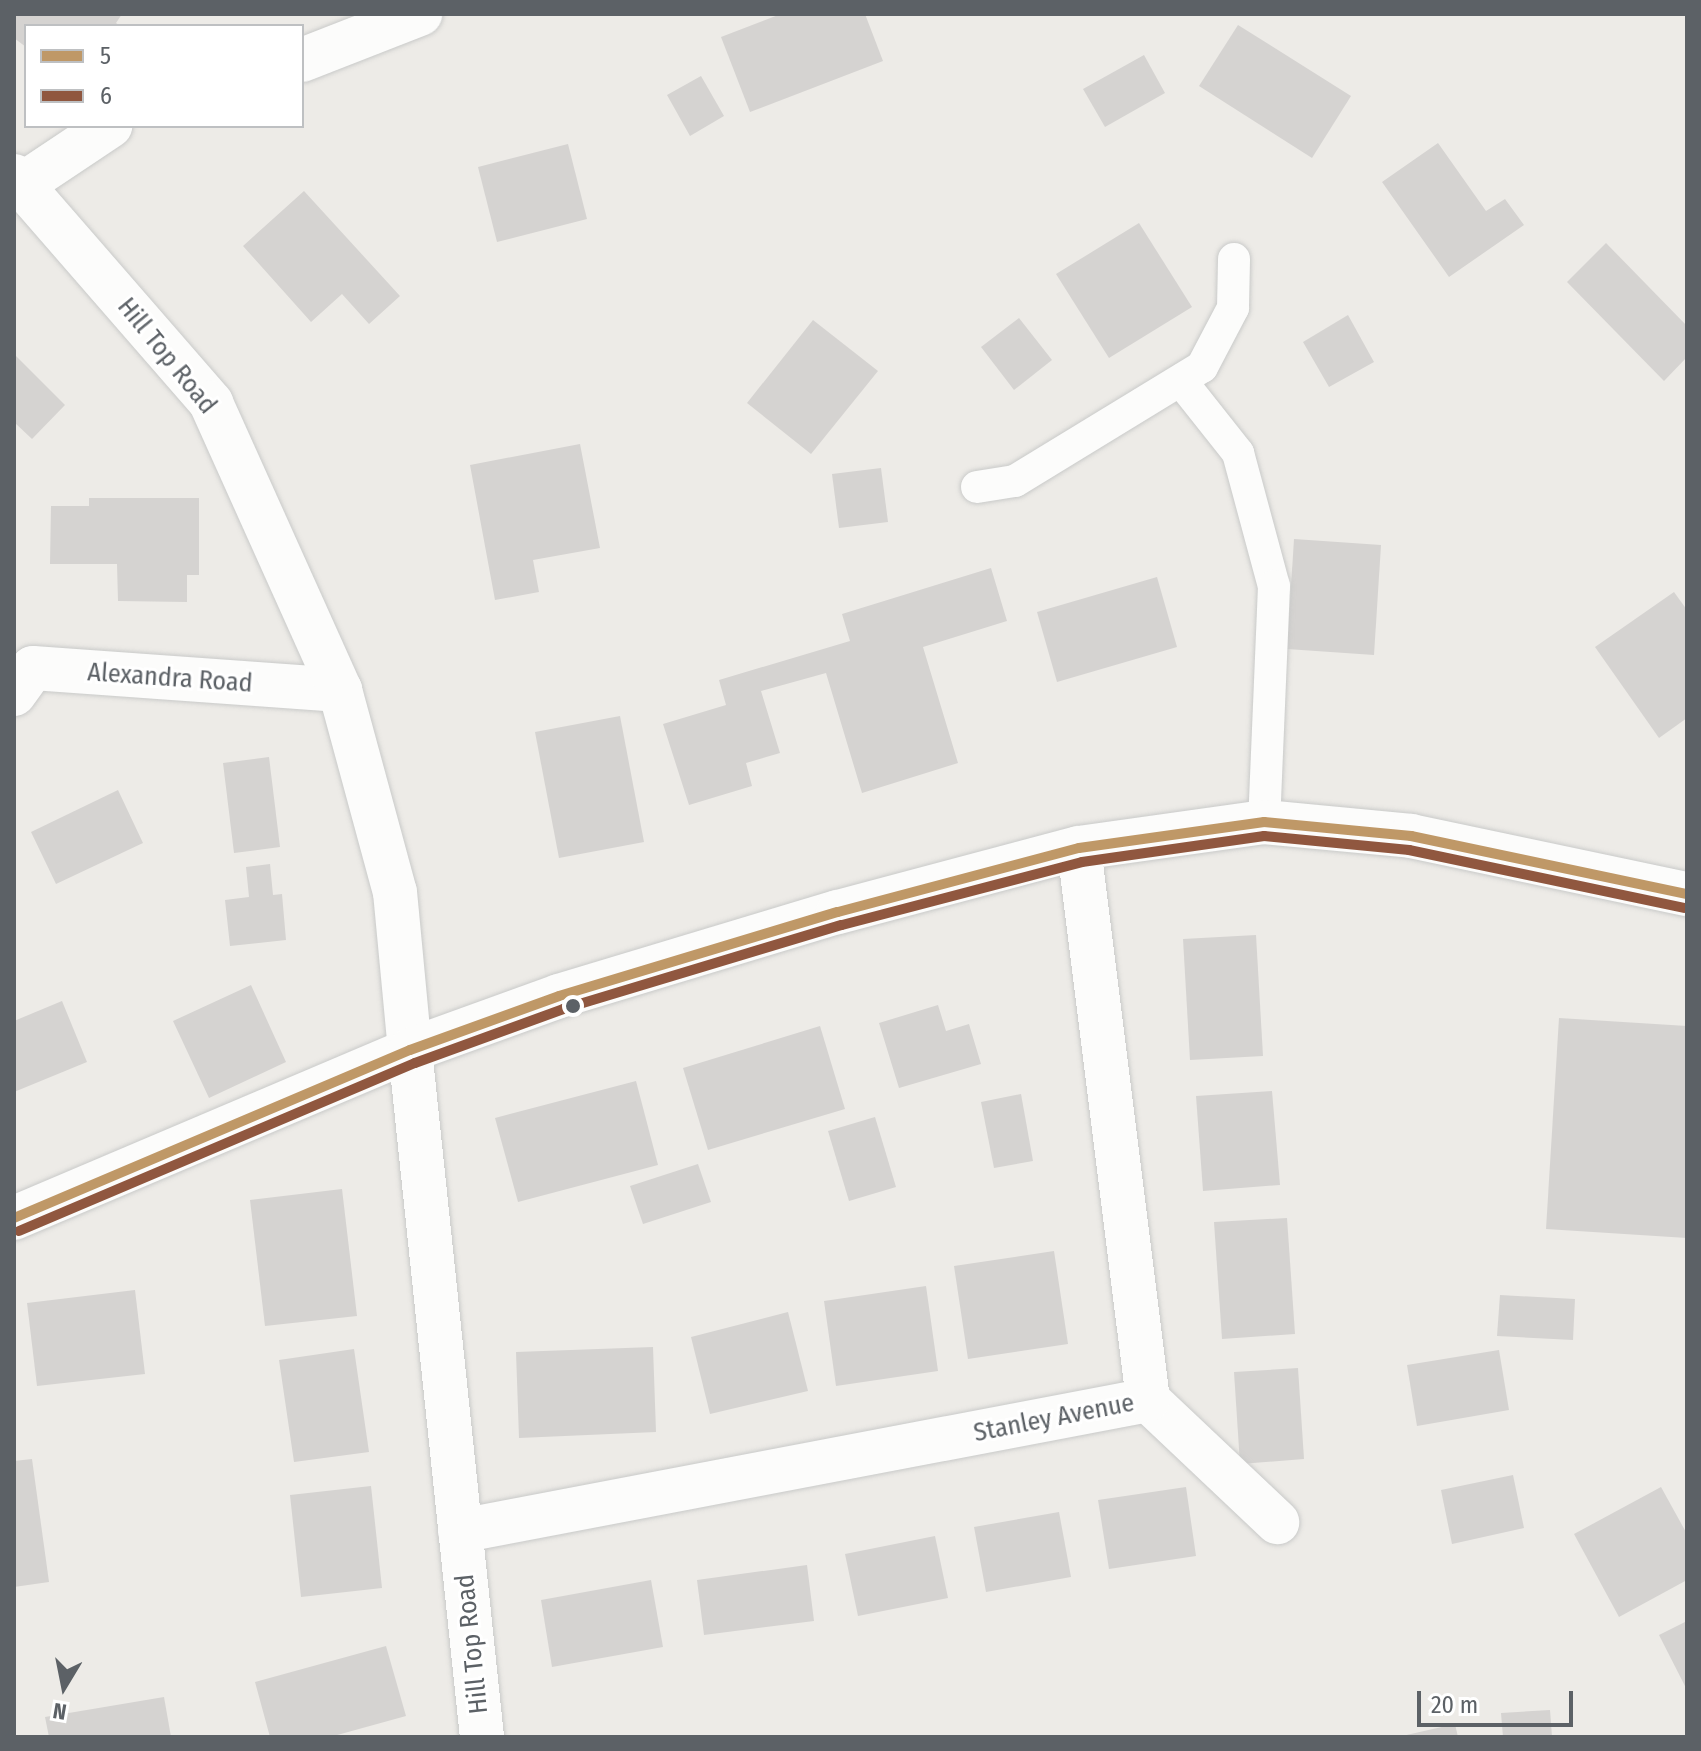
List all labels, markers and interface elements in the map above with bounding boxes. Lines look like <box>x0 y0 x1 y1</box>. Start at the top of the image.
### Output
legend <box>24 24 304 128</box>
text: 5 <box>100 42 111 70</box>
text: 6 <box>100 82 112 110</box>
street label: Hill Top Road <box>111 292 223 420</box>
street label: Alexandra Road <box>86 657 254 699</box>
unlabelled marker <box>565 998 581 1014</box>
street label: Stanley Avenue <box>971 1387 1137 1449</box>
street label: Hill Top Road <box>449 1573 495 1715</box>
north arrow <box>24 1647 104 1727</box>
scale bar <box>1421 1675 1577 1725</box>
text: 20 m <box>1431 1691 1478 1719</box>
text: N <box>51 1697 69 1726</box>

